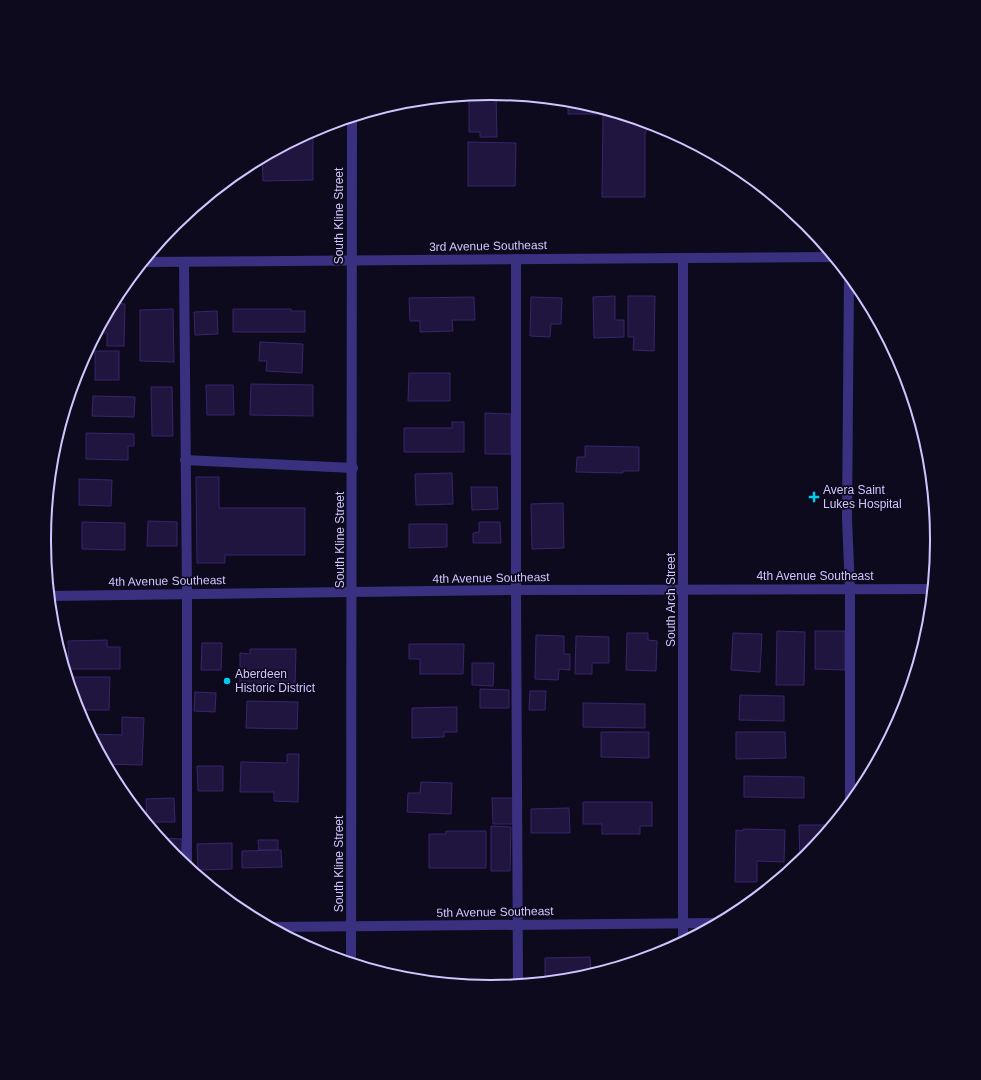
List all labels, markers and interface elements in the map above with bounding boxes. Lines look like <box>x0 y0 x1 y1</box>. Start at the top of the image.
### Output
street label: South Kline Street <box>332 167 346 264</box>
street label: 3rd Avenue Southeast <box>429 238 548 254</box>
place label: Avera Saint Lukes Hospital <box>823 483 902 511</box>
street label: South Kline Street <box>333 491 347 588</box>
marker: Avera Saint Lukes Hospital <box>808 491 820 503</box>
street label: South Arch Street <box>664 552 678 647</box>
street label: 4th Avenue Southeast <box>756 569 874 583</box>
street label: 4th Avenue Southeast <box>432 570 550 586</box>
street label: 4th Avenue Southeast <box>108 573 226 589</box>
place label: Aberdeen Historic District <box>235 667 316 695</box>
marker: Aberdeen Historic District <box>222 676 232 686</box>
street label: South Kline Street <box>332 815 346 912</box>
street label: 5th Avenue Southeast <box>436 904 554 920</box>

